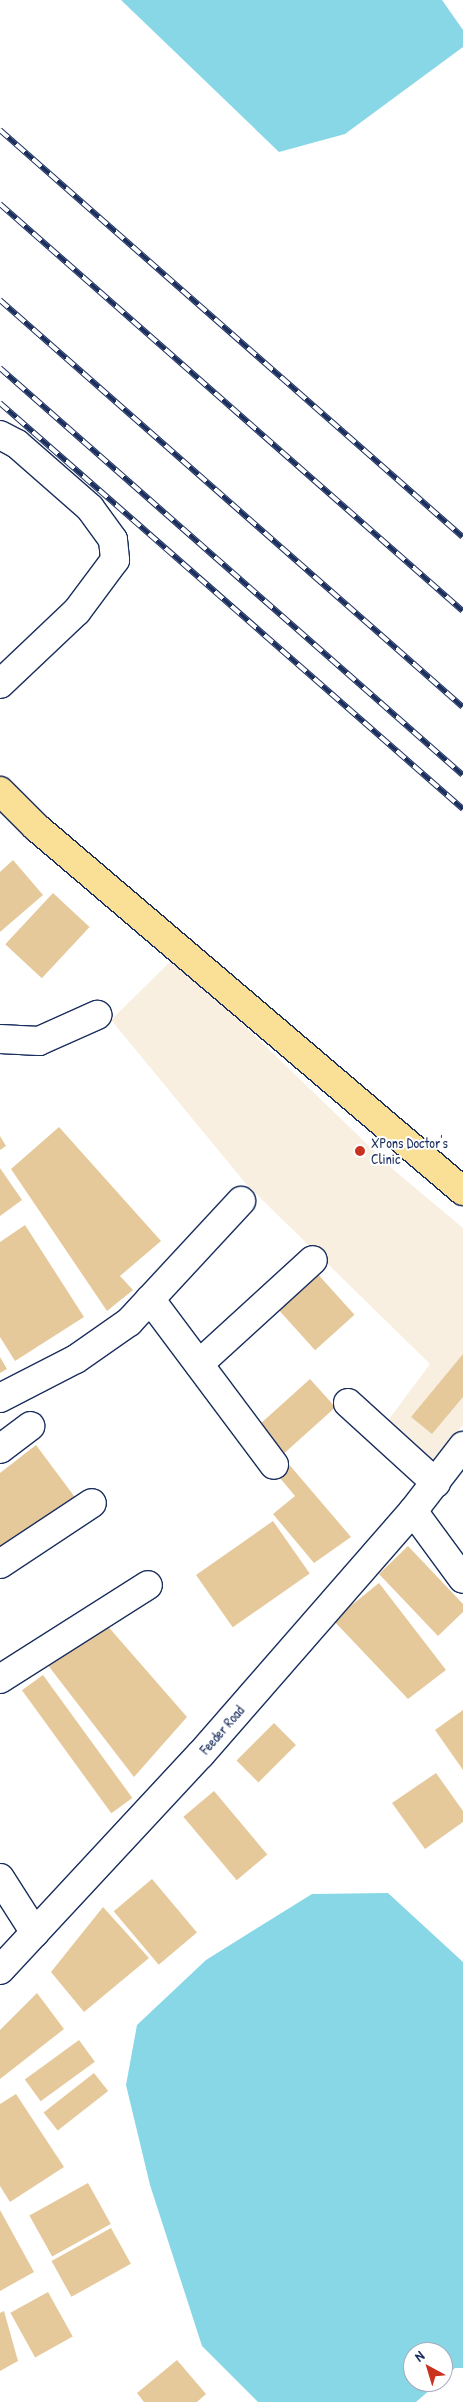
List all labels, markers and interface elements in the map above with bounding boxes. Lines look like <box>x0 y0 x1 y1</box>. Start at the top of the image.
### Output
place label: XPons Doctor's Clinic <box>371 1135 448 1168</box>
marker: XPons Doctor's Clinic <box>353 1144 367 1158</box>
street label: Feeder Road <box>196 1702 248 1758</box>
north arrow <box>403 2342 453 2392</box>
text: N <box>410 2346 428 2365</box>

